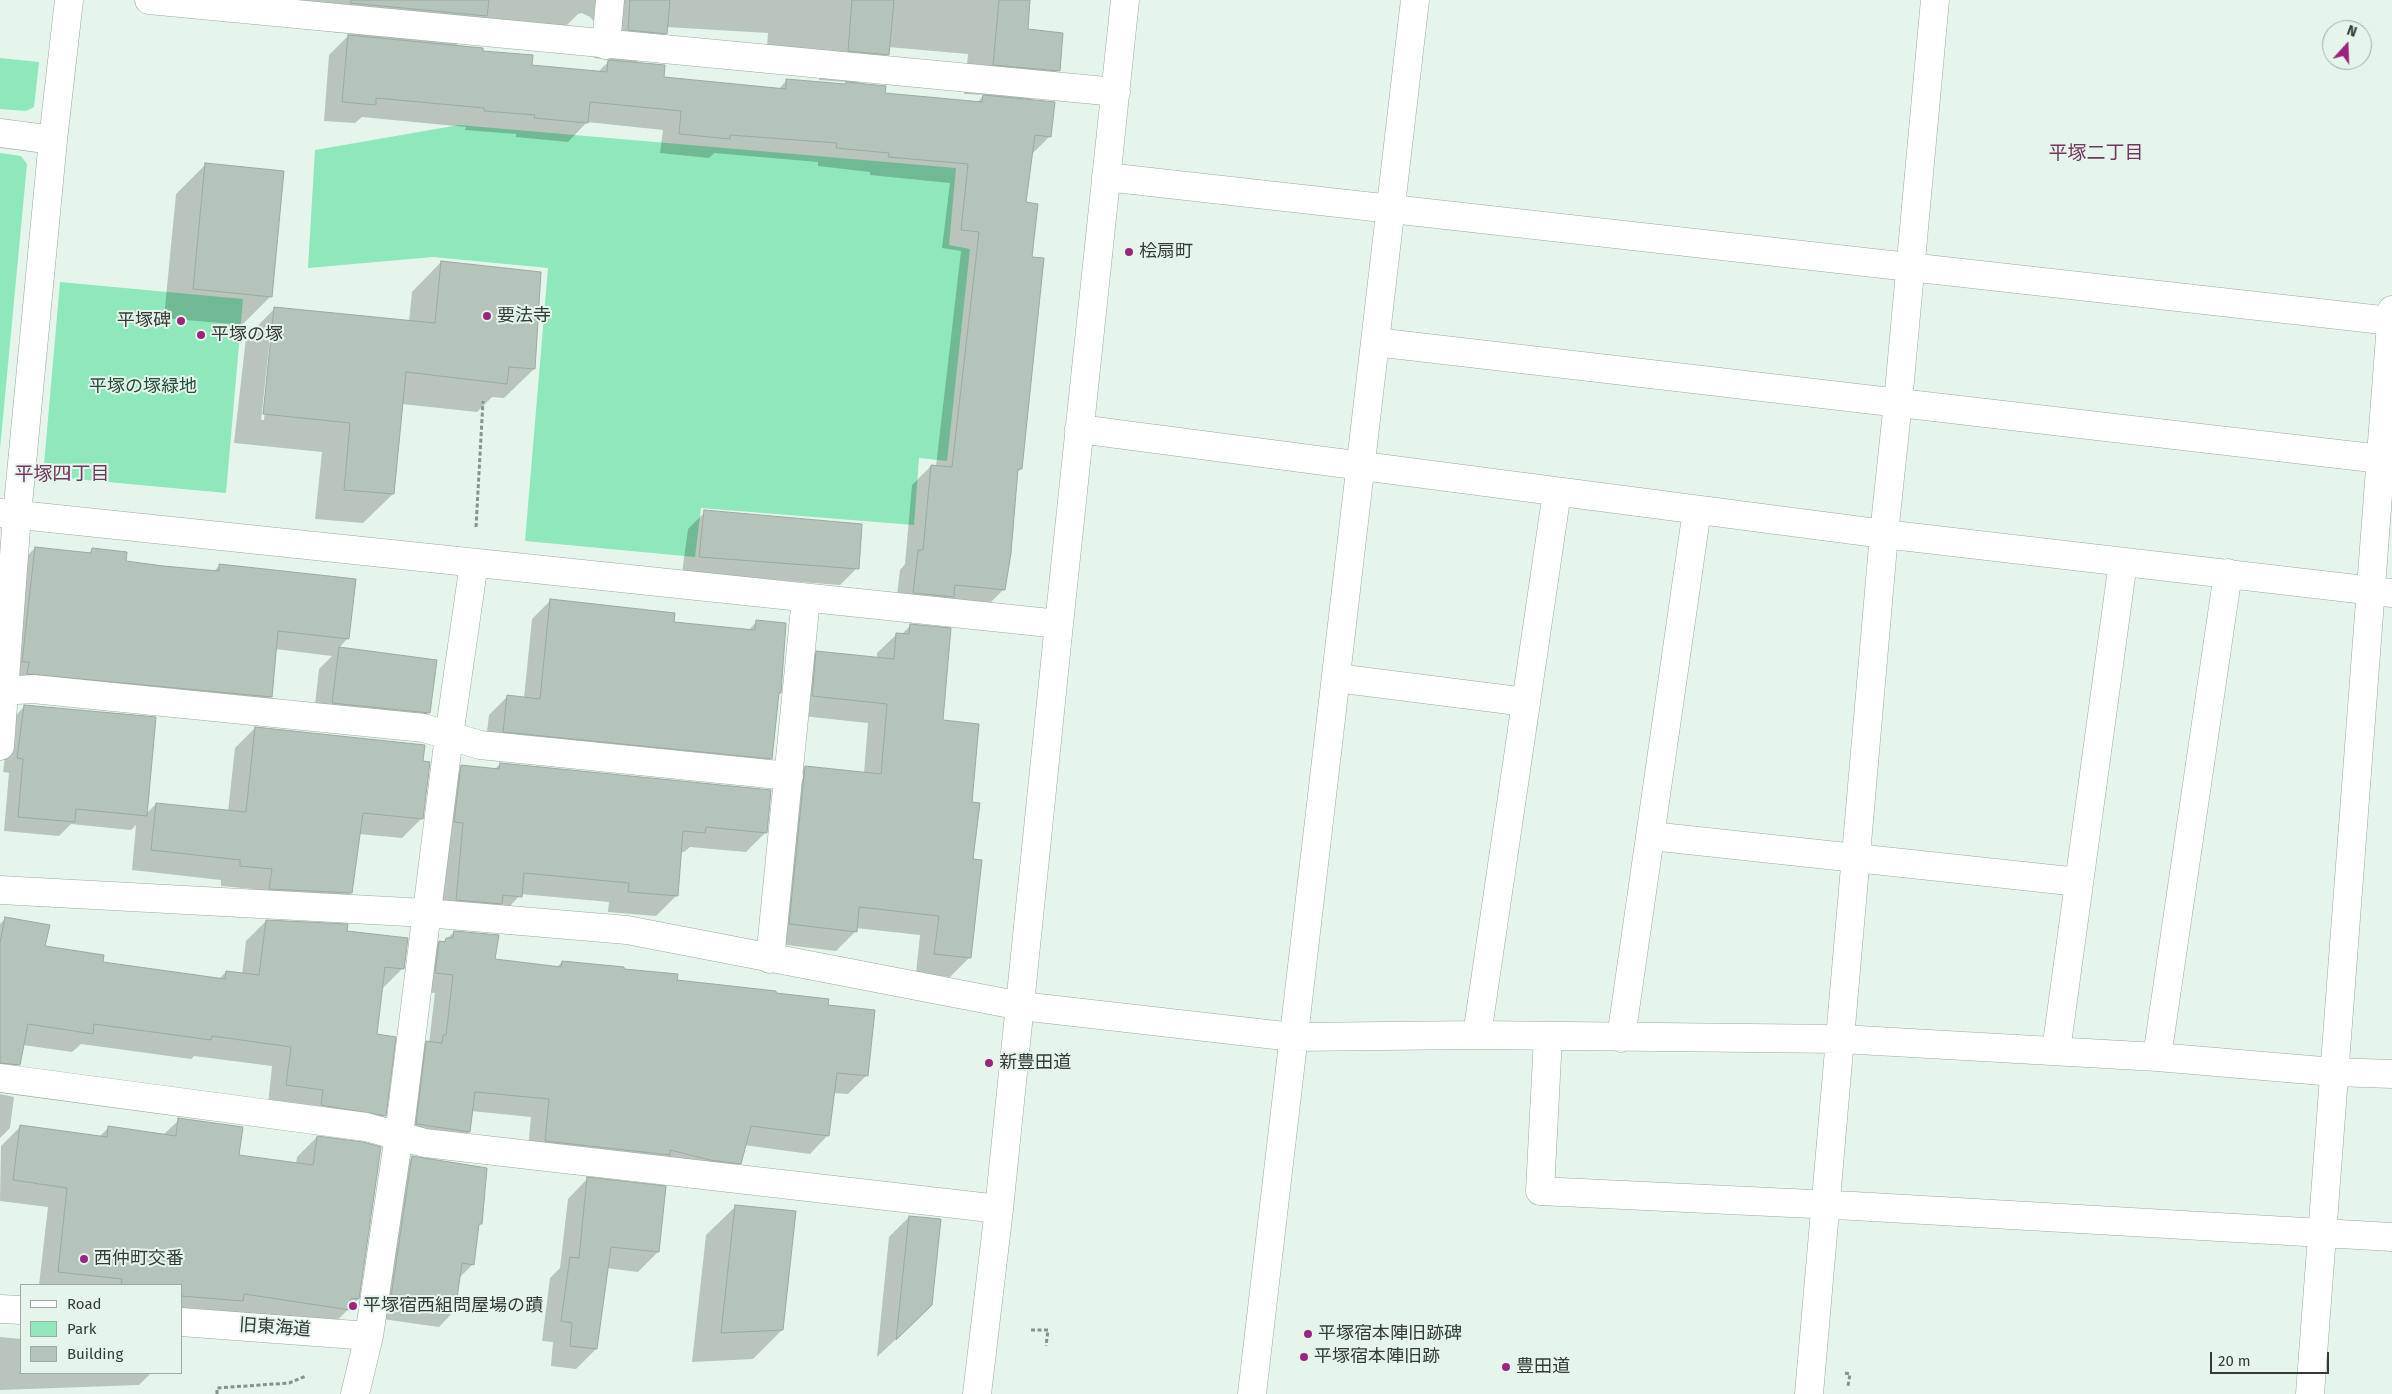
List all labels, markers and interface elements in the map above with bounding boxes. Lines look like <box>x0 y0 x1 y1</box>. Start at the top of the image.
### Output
north arrow <box>2322 20 2372 70</box>
text: N <box>2345 22 2359 41</box>
district label: 平塚二丁目 <box>2049 143 2143 165</box>
place label: 桧扇町 <box>1139 241 1193 263</box>
marker: 桧扇町 <box>1123 246 1135 258</box>
place label: 要法寺 <box>497 305 551 327</box>
place label: 平塚碑 <box>117 310 171 332</box>
marker: 要法寺 <box>481 310 493 322</box>
marker: 平塚碑 <box>175 315 187 327</box>
place label: 平塚の塚 <box>211 324 283 346</box>
marker: 平塚の塚 <box>195 329 207 341</box>
park label: 平塚の塚緑地 <box>89 376 197 398</box>
district label: 平塚四丁目 <box>15 464 109 486</box>
place label: 新豊田道 <box>999 1052 1071 1074</box>
marker: 新豊田道 <box>983 1057 995 1069</box>
place label: 西仲町交番 <box>94 1248 184 1270</box>
marker: 西仲町交番 <box>78 1253 90 1265</box>
legend <box>20 1284 182 1374</box>
text: Road <box>67 1295 102 1313</box>
place label: 平塚宿西組問屋場の蹟 <box>363 1295 543 1317</box>
marker: 平塚宿西組問屋場の蹟 <box>347 1300 359 1312</box>
street label: 旧東海道 <box>238 1315 312 1341</box>
text: Park <box>67 1320 97 1338</box>
place label: 平塚宿本陣旧跡碑 <box>1318 1323 1462 1345</box>
marker: 平塚宿本陣旧跡碑 <box>1302 1328 1314 1340</box>
scale bar <box>2212 1342 2331 1374</box>
text: Building <box>67 1345 123 1363</box>
place label: 平塚宿本陣旧跡 <box>1314 1346 1440 1368</box>
marker: 平塚宿本陣旧跡 <box>1298 1351 1310 1363</box>
text: 20 m <box>2218 1352 2251 1370</box>
place label: 豊田道 <box>1516 1356 1570 1378</box>
marker: 豊田道 <box>1500 1361 1512 1373</box>

